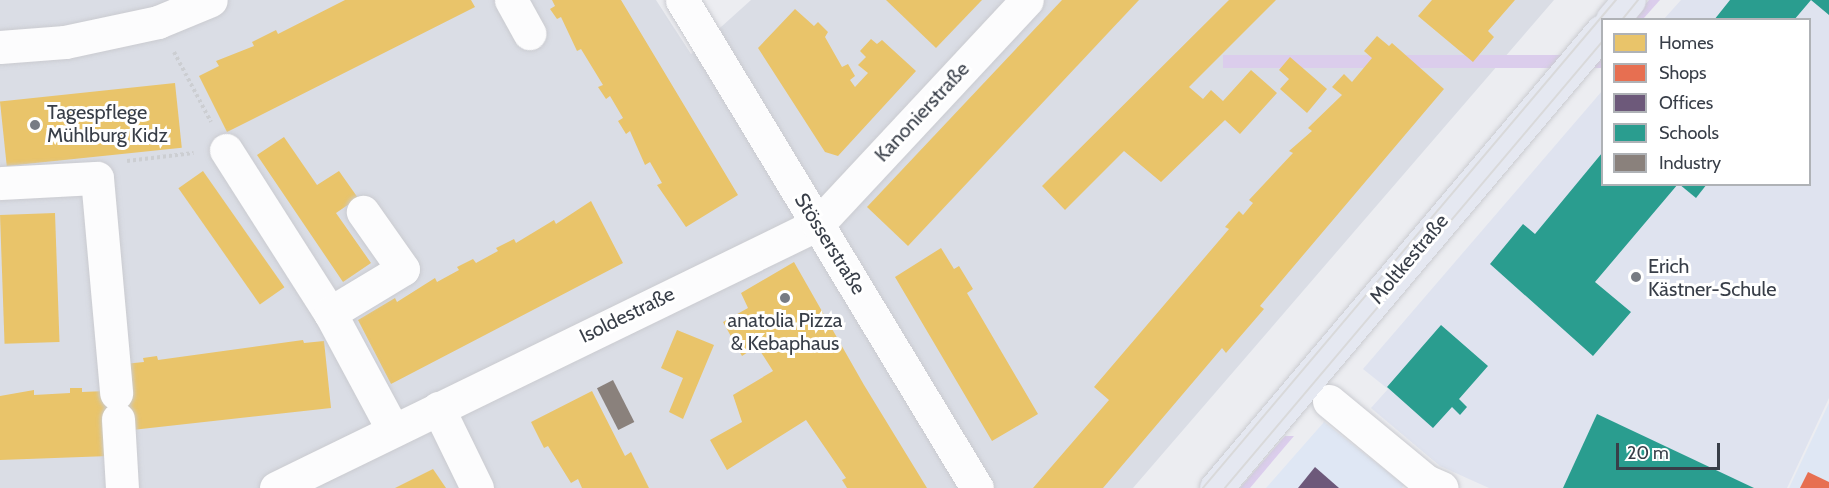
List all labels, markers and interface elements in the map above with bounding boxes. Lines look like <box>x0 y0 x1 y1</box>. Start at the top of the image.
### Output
legend <box>1601 18 1811 186</box>
text: Homes <box>1659 32 1714 54</box>
street label: Kanonierstraße <box>870 57 974 167</box>
text: Shops <box>1659 62 1707 84</box>
text: Offices <box>1659 92 1713 114</box>
place label: Tagespflege Mühlburg Kidz <box>47 101 168 148</box>
marker: Tagespflege Mühlburg Kidz <box>28 118 42 132</box>
text: Schools <box>1659 122 1719 144</box>
text: Industry <box>1659 152 1721 174</box>
street label: Stösserstraße <box>789 189 871 299</box>
street label: Moltkestraße <box>1365 209 1453 309</box>
place label: Erich Kästner-Schule <box>1648 254 1776 301</box>
marker: Erich Kästner-Schule <box>1629 270 1643 284</box>
street label: Isoldestraße <box>576 282 678 348</box>
marker: anatolia Pizza & Kebaphaus <box>778 291 792 305</box>
place label: anatolia Pizza & Kebaphaus <box>728 308 842 355</box>
scale bar <box>1619 431 1722 469</box>
text: 20 m <box>1627 442 1669 464</box>

